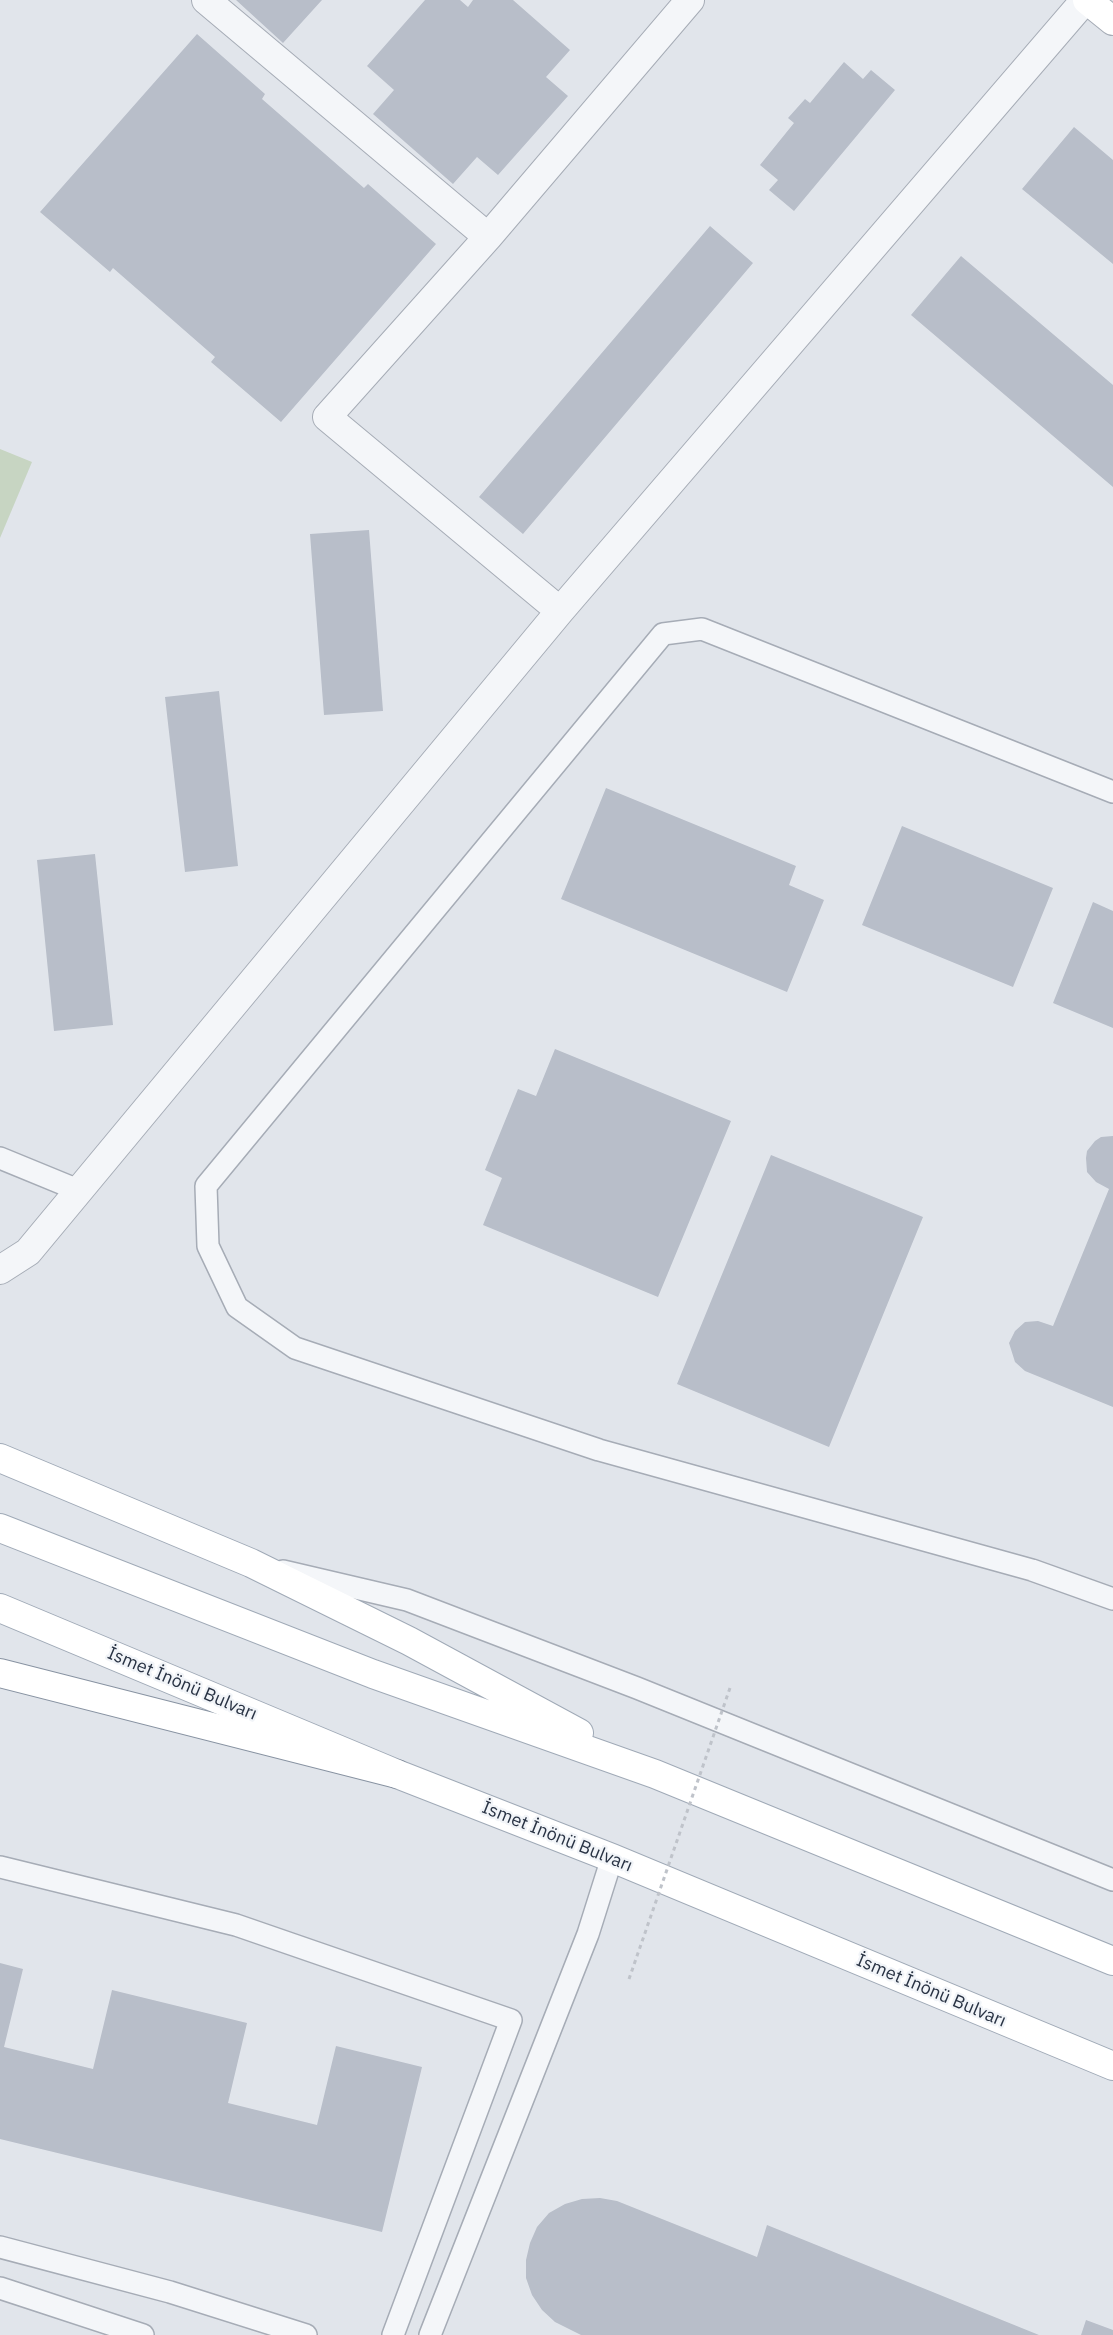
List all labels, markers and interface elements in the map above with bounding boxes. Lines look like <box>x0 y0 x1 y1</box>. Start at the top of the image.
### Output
street label: İsmet İnönü Bulvarı <box>104 1643 260 1725</box>
street label: İsmet İnönü Bulvarı <box>479 1797 635 1877</box>
street label: İsmet İnönü Bulvarı <box>853 1950 1009 2032</box>

